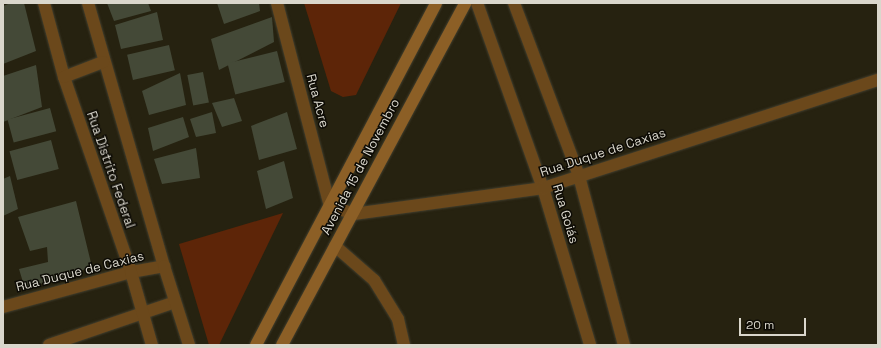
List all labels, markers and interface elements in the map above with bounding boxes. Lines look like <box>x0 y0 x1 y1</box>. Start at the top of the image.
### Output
street label: Rua Acre <box>302 72 332 130</box>
street label: Avenida 15 de Novembro <box>318 96 404 238</box>
street label: Rua Distrito Federal <box>83 109 137 231</box>
street label: Rua Duque de Caxias <box>538 125 668 181</box>
street label: Rua Goiás <box>549 183 581 245</box>
street label: Rua Duque de Caxias <box>14 249 146 295</box>
scale bar <box>741 310 808 336</box>
text: 20 m <box>746 317 774 333</box>

